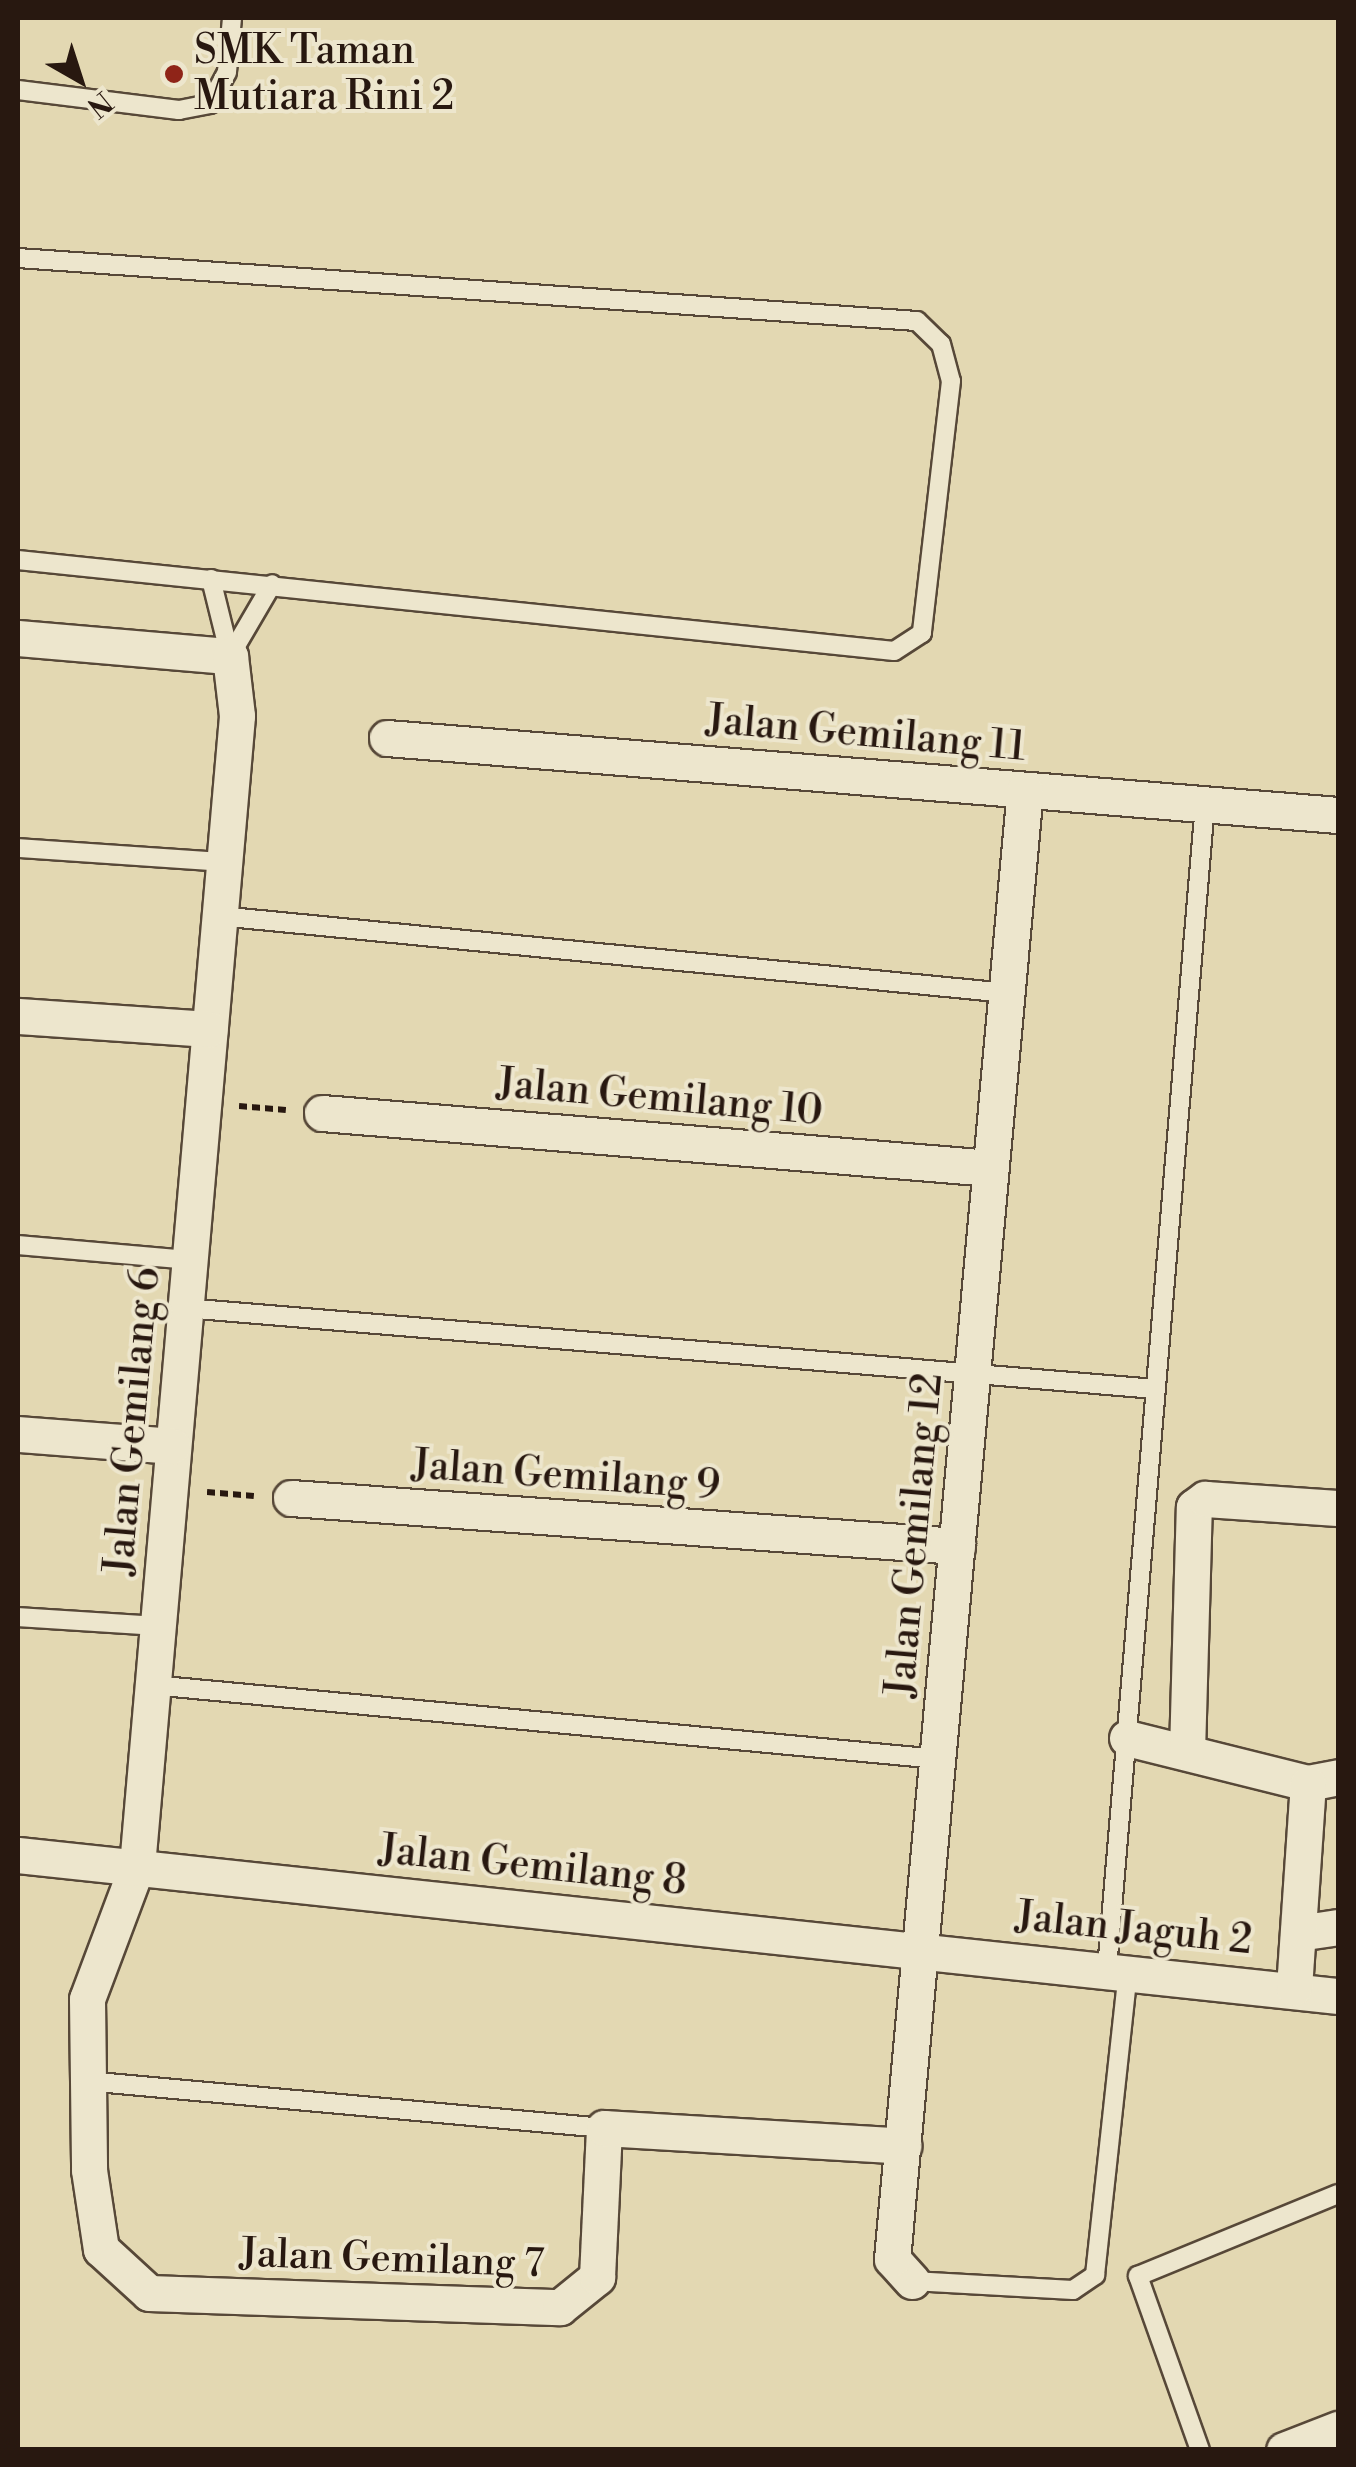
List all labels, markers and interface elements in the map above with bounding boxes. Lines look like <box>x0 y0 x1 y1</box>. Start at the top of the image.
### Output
place label: SMK Taman Mutiara Rini 2 <box>194 27 454 121</box>
north arrow <box>30 30 130 130</box>
marker: SMK Taman Mutiara Rini 2 <box>163 63 185 85</box>
text: N <box>80 83 119 124</box>
street label: Jalan Gemilang 11 <box>705 696 1027 772</box>
street label: Jalan Gemilang 10 <box>495 1060 825 1136</box>
street label: Jalan Gemilang 6 <box>96 1265 170 1577</box>
street label: Jalan Gemilang 12 <box>877 1371 953 1699</box>
street label: Jalan Gemilang 9 <box>411 1441 721 1511</box>
street label: Jalan Gemilang 8 <box>377 1826 689 1906</box>
street label: Jalan Jaguh 2 <box>1014 1893 1254 1965</box>
street label: Jalan Gemilang 7 <box>239 2230 545 2288</box>

